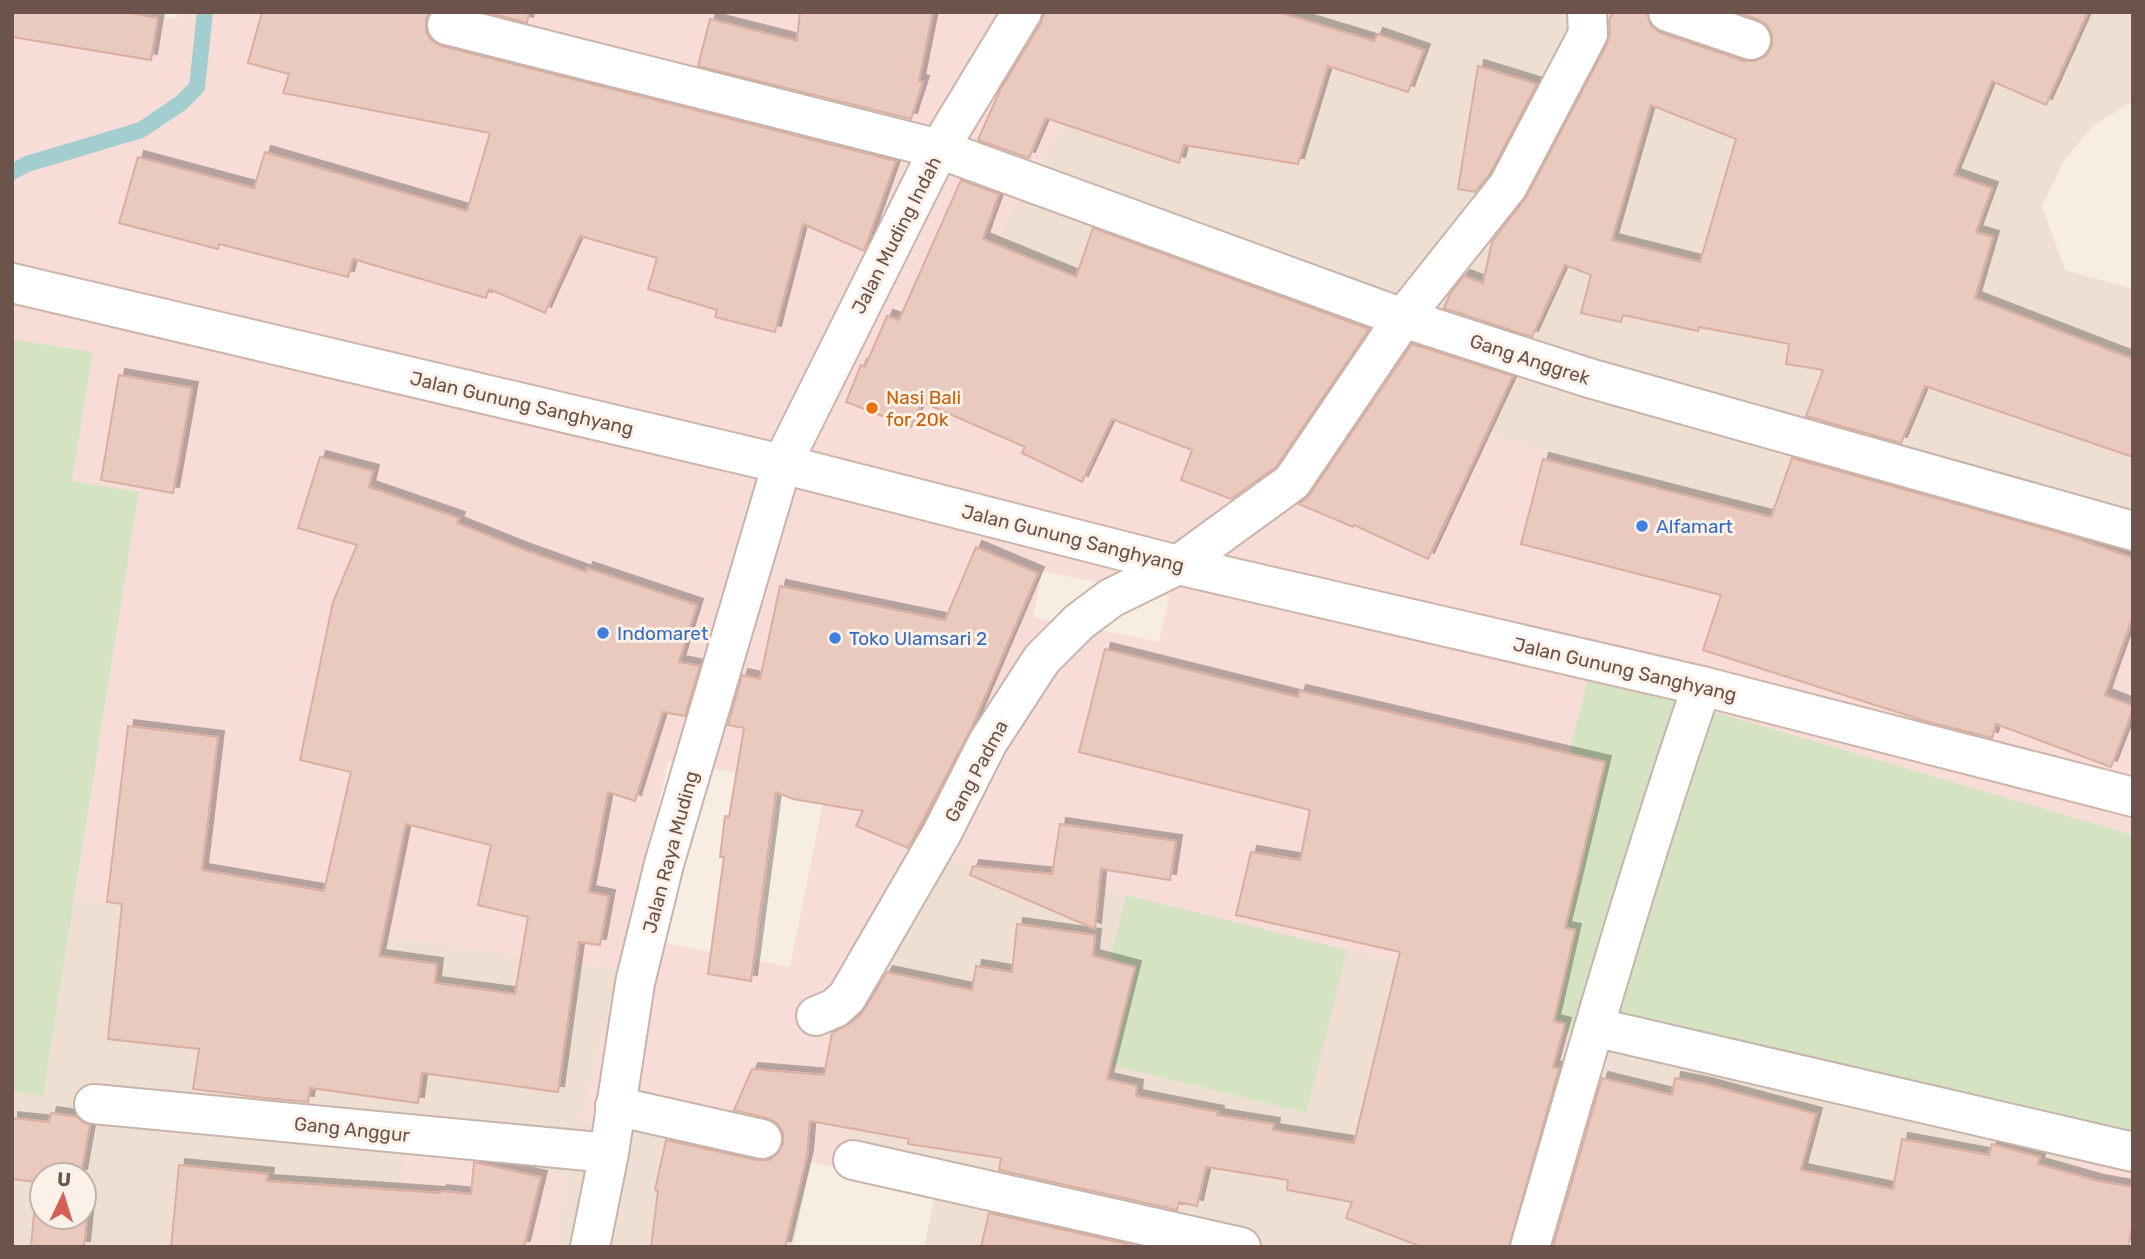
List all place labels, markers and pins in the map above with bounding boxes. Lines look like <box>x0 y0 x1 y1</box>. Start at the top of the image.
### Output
place label: Nasi Bali for 20k <box>886 386 961 431</box>
marker: Nasi Bali for 20k <box>864 400 880 416</box>
place label: Alfamart <box>1656 515 1734 538</box>
marker: Alfamart <box>1634 518 1650 534</box>
place label: Indomaret <box>617 622 709 645</box>
marker: Indomaret <box>595 625 611 641</box>
place label: Toko Ulamsari 2 <box>849 627 987 650</box>
marker: Toko Ulamsari 2 <box>827 630 843 646</box>

